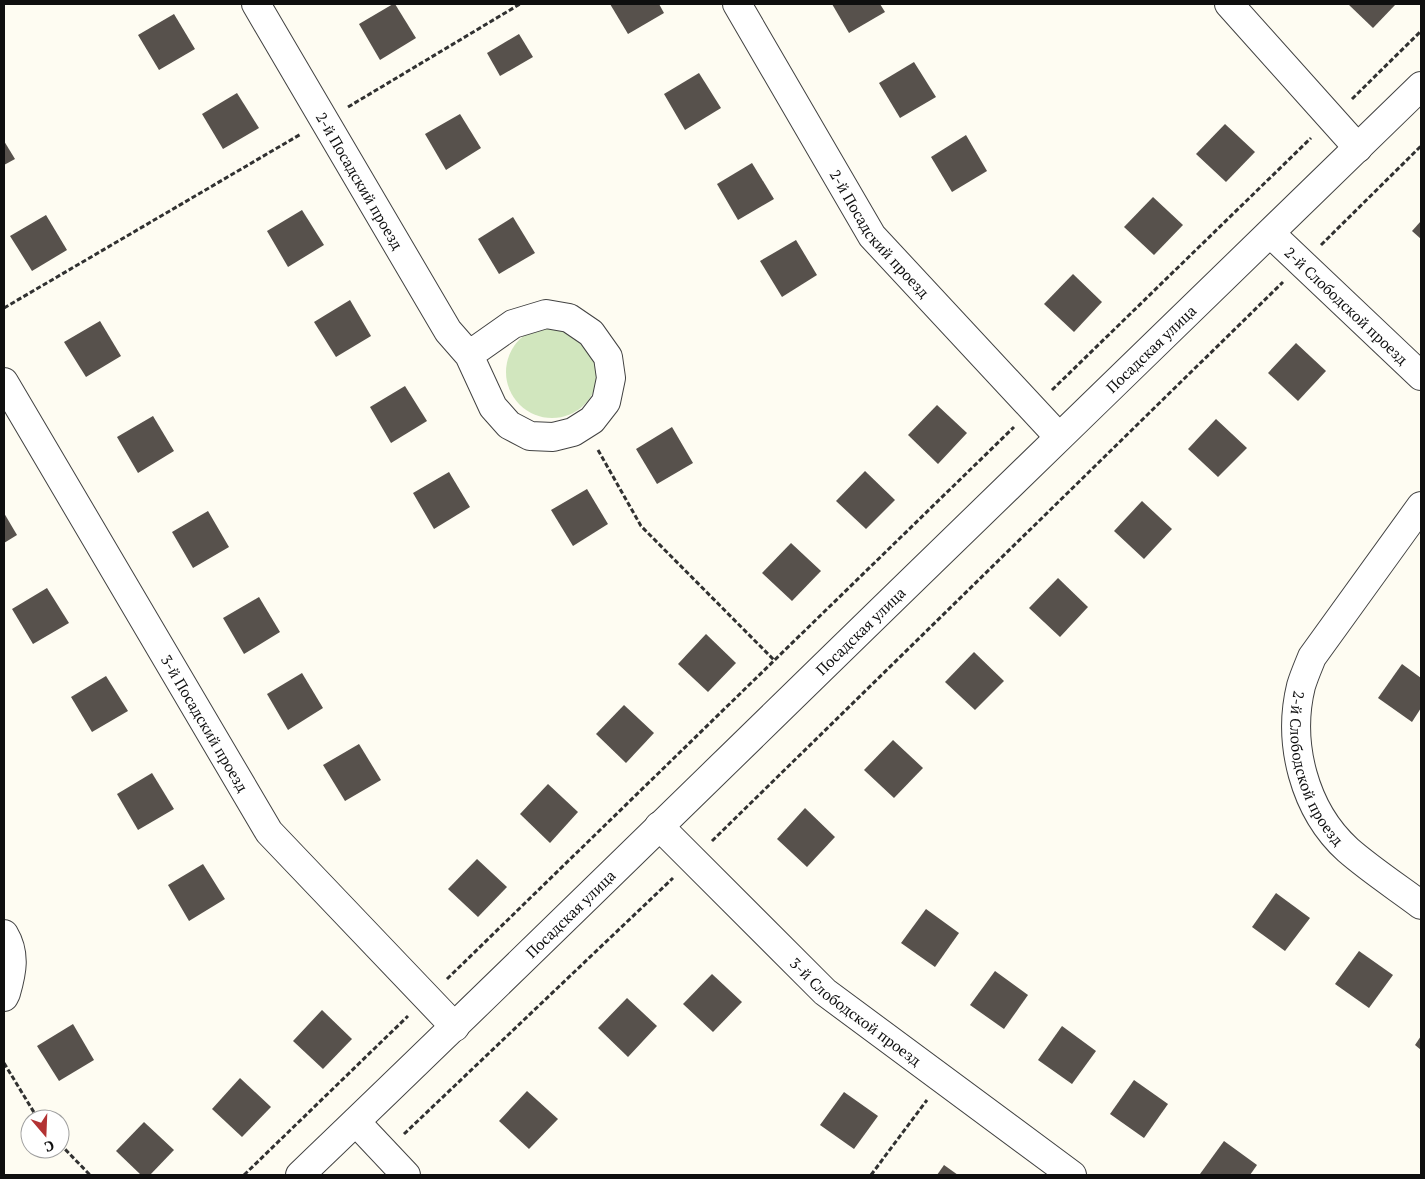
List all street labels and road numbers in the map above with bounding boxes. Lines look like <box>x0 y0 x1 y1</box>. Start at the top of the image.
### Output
street label: 2-й Посадский проезд <box>312 108 408 253</box>
street label: 2-й Посадский проезд <box>825 166 934 302</box>
street label: 2-й Слободской проезд <box>1280 242 1413 369</box>
street label: Посадская улица <box>1101 300 1200 397</box>
street label: Посадская улица <box>811 582 910 679</box>
street label: 3-й Посадский проезд <box>157 651 253 796</box>
street label: 2-й Слободской проезд <box>1286 689 1348 850</box>
street label: Посадская улица <box>521 865 620 962</box>
street label: 3-й Слободской проезд <box>786 953 926 1070</box>

